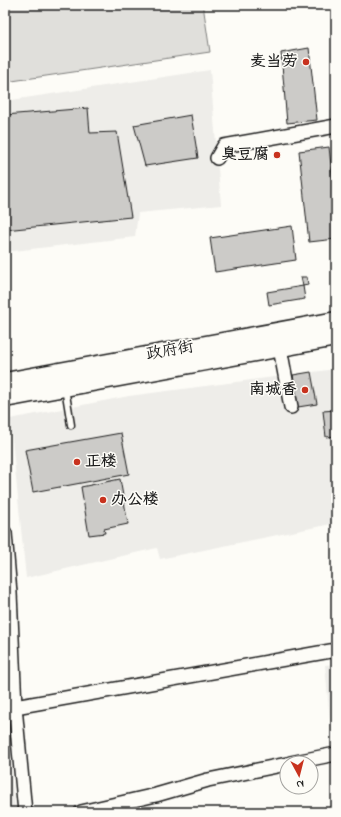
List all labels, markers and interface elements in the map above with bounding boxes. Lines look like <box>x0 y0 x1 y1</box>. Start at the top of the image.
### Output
place label: 麦当劳 <box>250 50 298 74</box>
marker: 麦当劳 <box>301 57 311 67</box>
place label: 臭豆腐 <box>221 143 269 167</box>
marker: 臭豆腐 <box>272 150 282 160</box>
street label: 政府街 <box>144 335 196 367</box>
place label: 南城香 <box>249 378 297 402</box>
marker: 南城香 <box>300 385 310 395</box>
place label: 正楼 <box>85 450 117 474</box>
marker: 正楼 <box>72 457 82 467</box>
place label: 办公楼 <box>111 488 159 512</box>
marker: 办公楼 <box>98 495 108 505</box>
north arrow <box>279 755 319 795</box>
text: N <box>295 776 305 792</box>

